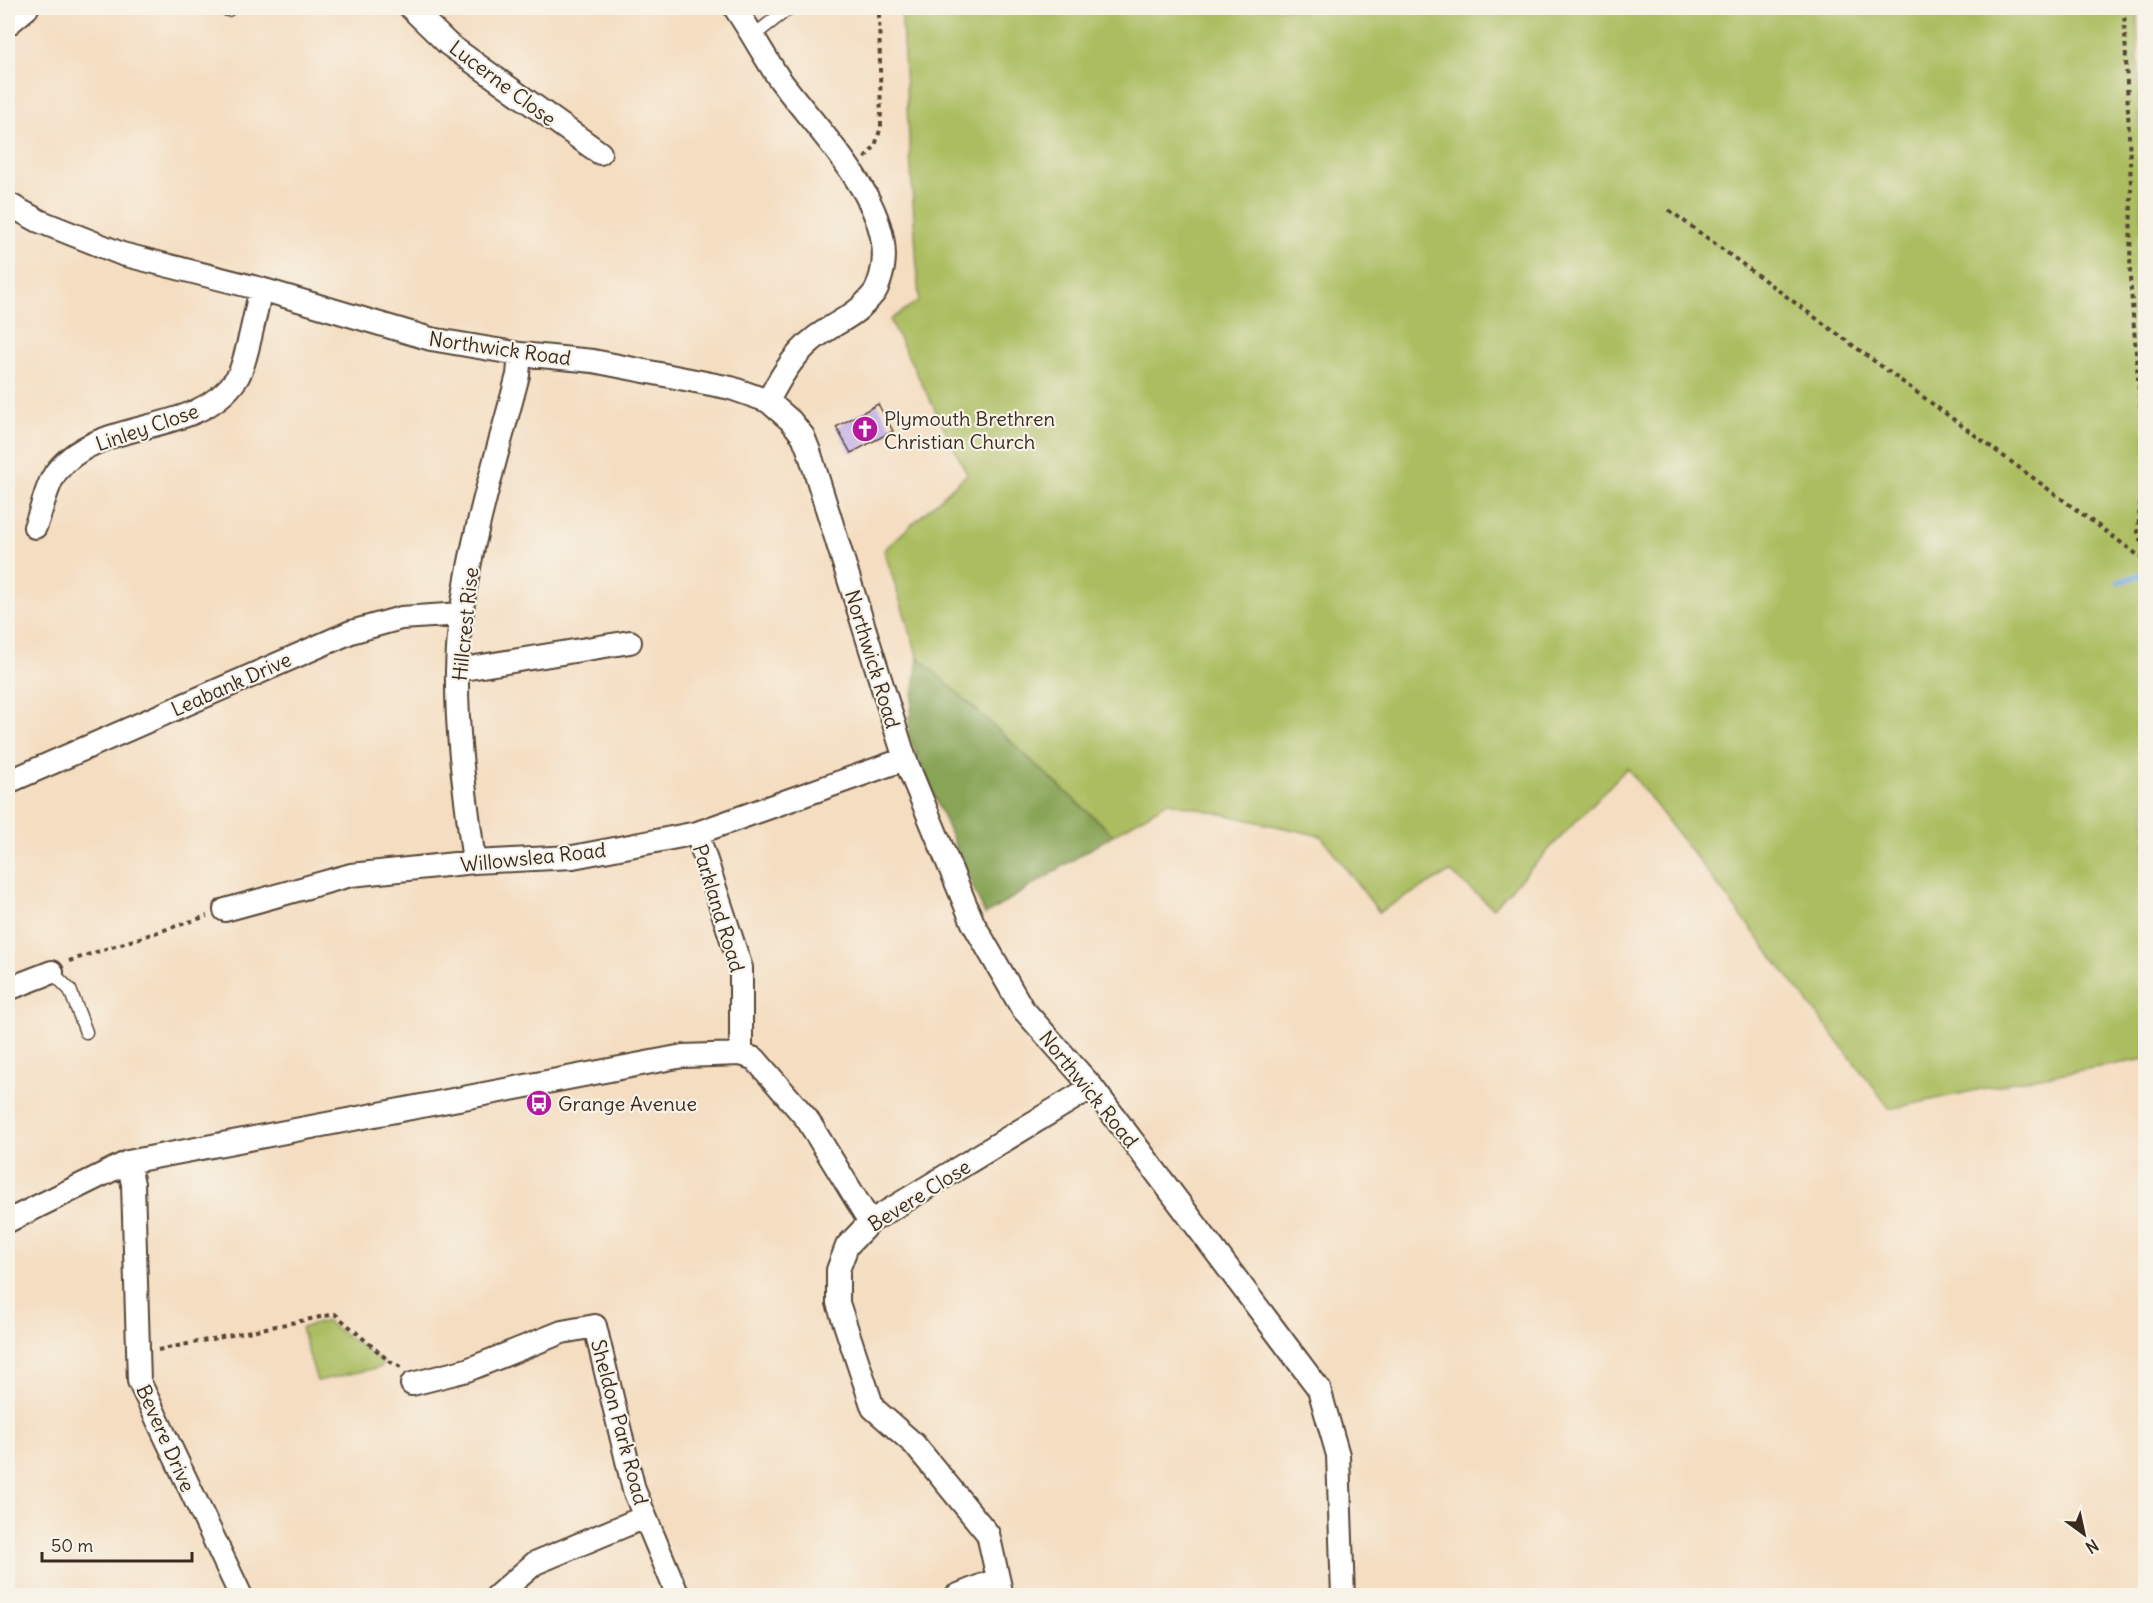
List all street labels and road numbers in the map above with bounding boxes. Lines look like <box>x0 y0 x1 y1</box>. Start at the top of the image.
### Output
street label: Lucerne Close <box>445 35 561 131</box>
street label: Northwick Road <box>427 326 573 370</box>
street label: Linley Close <box>92 398 202 456</box>
street label: Hillcrest Rise <box>447 566 483 682</box>
street label: Northwick Road <box>840 587 906 731</box>
street label: Leabank Drive <box>167 646 295 722</box>
street label: Willowslea Road <box>459 837 607 877</box>
street label: Parkland Road <box>688 841 750 975</box>
street label: Northwick Road <box>1034 1025 1144 1153</box>
street label: Bevere Close <box>863 1154 975 1236</box>
street label: Sheldon Park Road <box>586 1337 654 1508</box>
street label: Bevere Drive <box>131 1380 201 1496</box>

